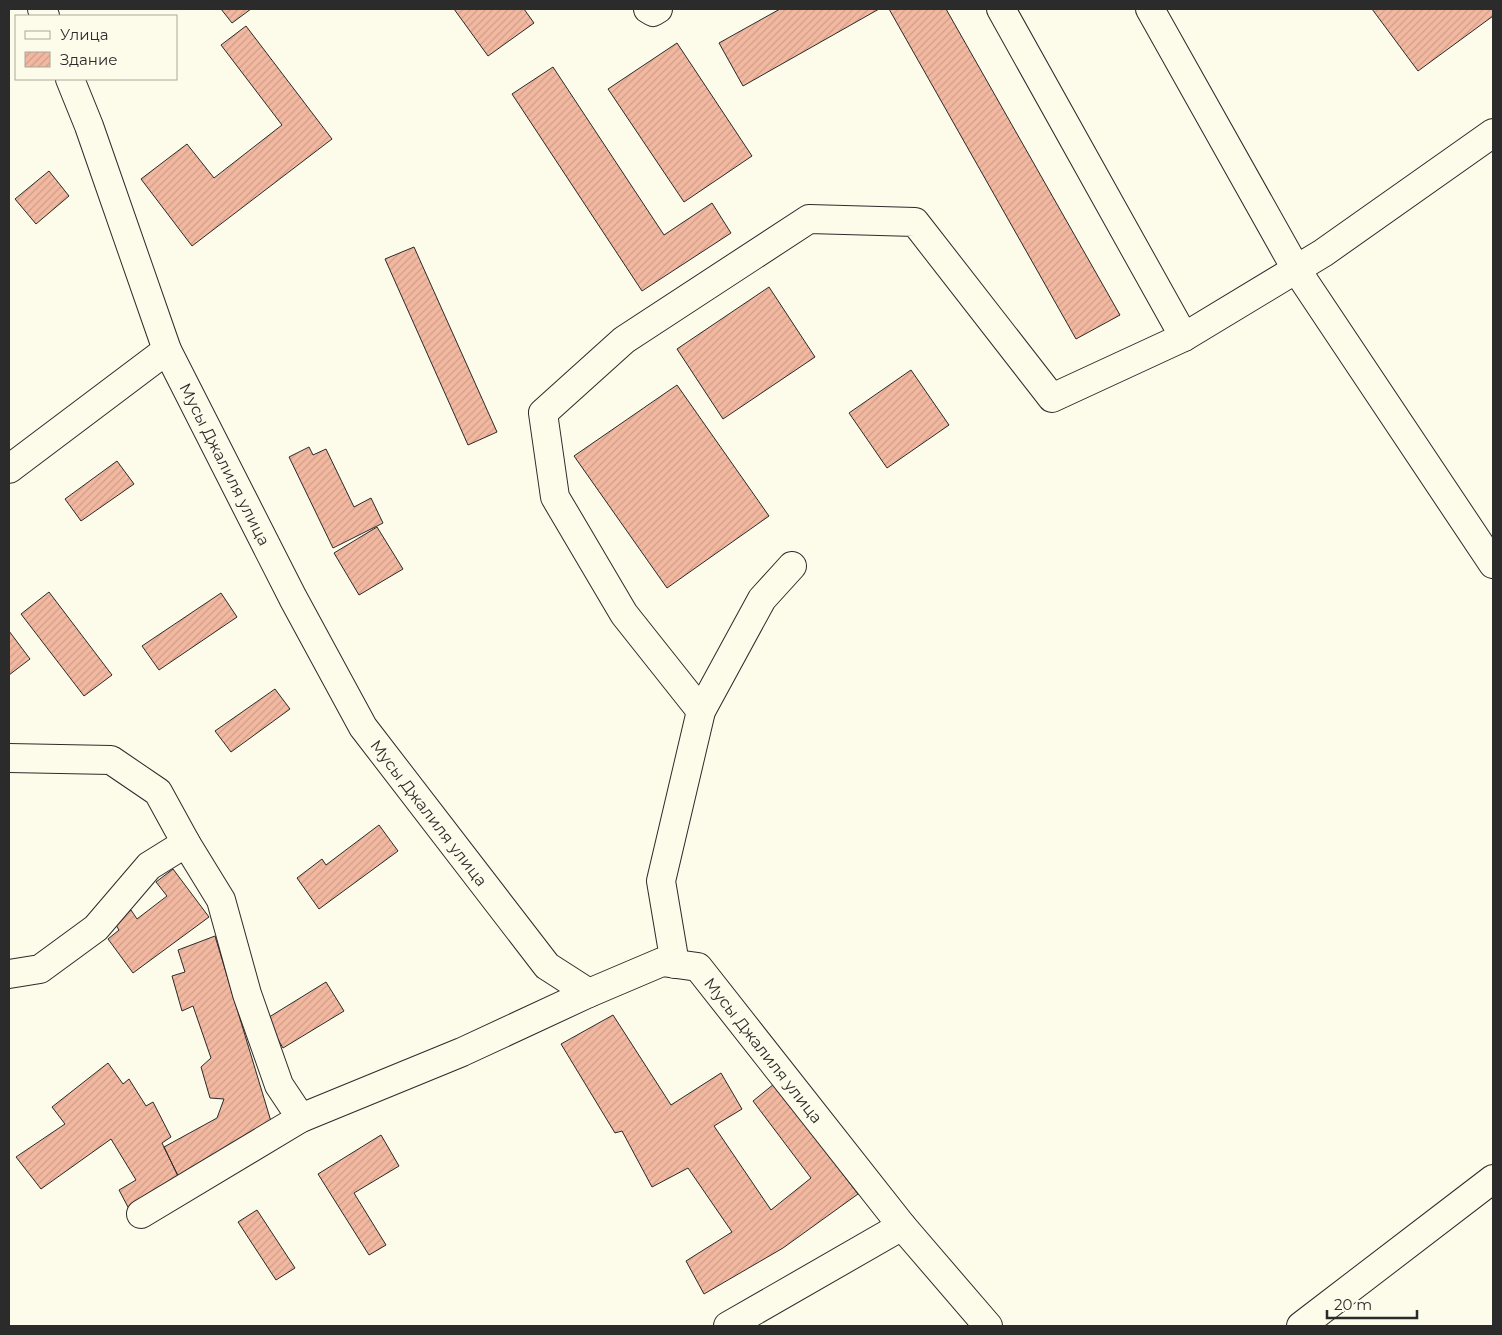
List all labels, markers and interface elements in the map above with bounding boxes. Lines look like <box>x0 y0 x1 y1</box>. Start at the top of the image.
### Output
legend <box>15 15 178 80</box>
text: Улица <box>60 25 108 44</box>
text: Здание <box>60 50 118 69</box>
street label: Мусы Джалиля улица <box>176 380 274 549</box>
street label: Мусы Джалиля улица <box>367 736 491 890</box>
street label: Мусы Джалиля улица <box>700 974 827 1127</box>
scale bar <box>1327 1288 1417 1320</box>
text: 20 m <box>1334 1295 1372 1314</box>

